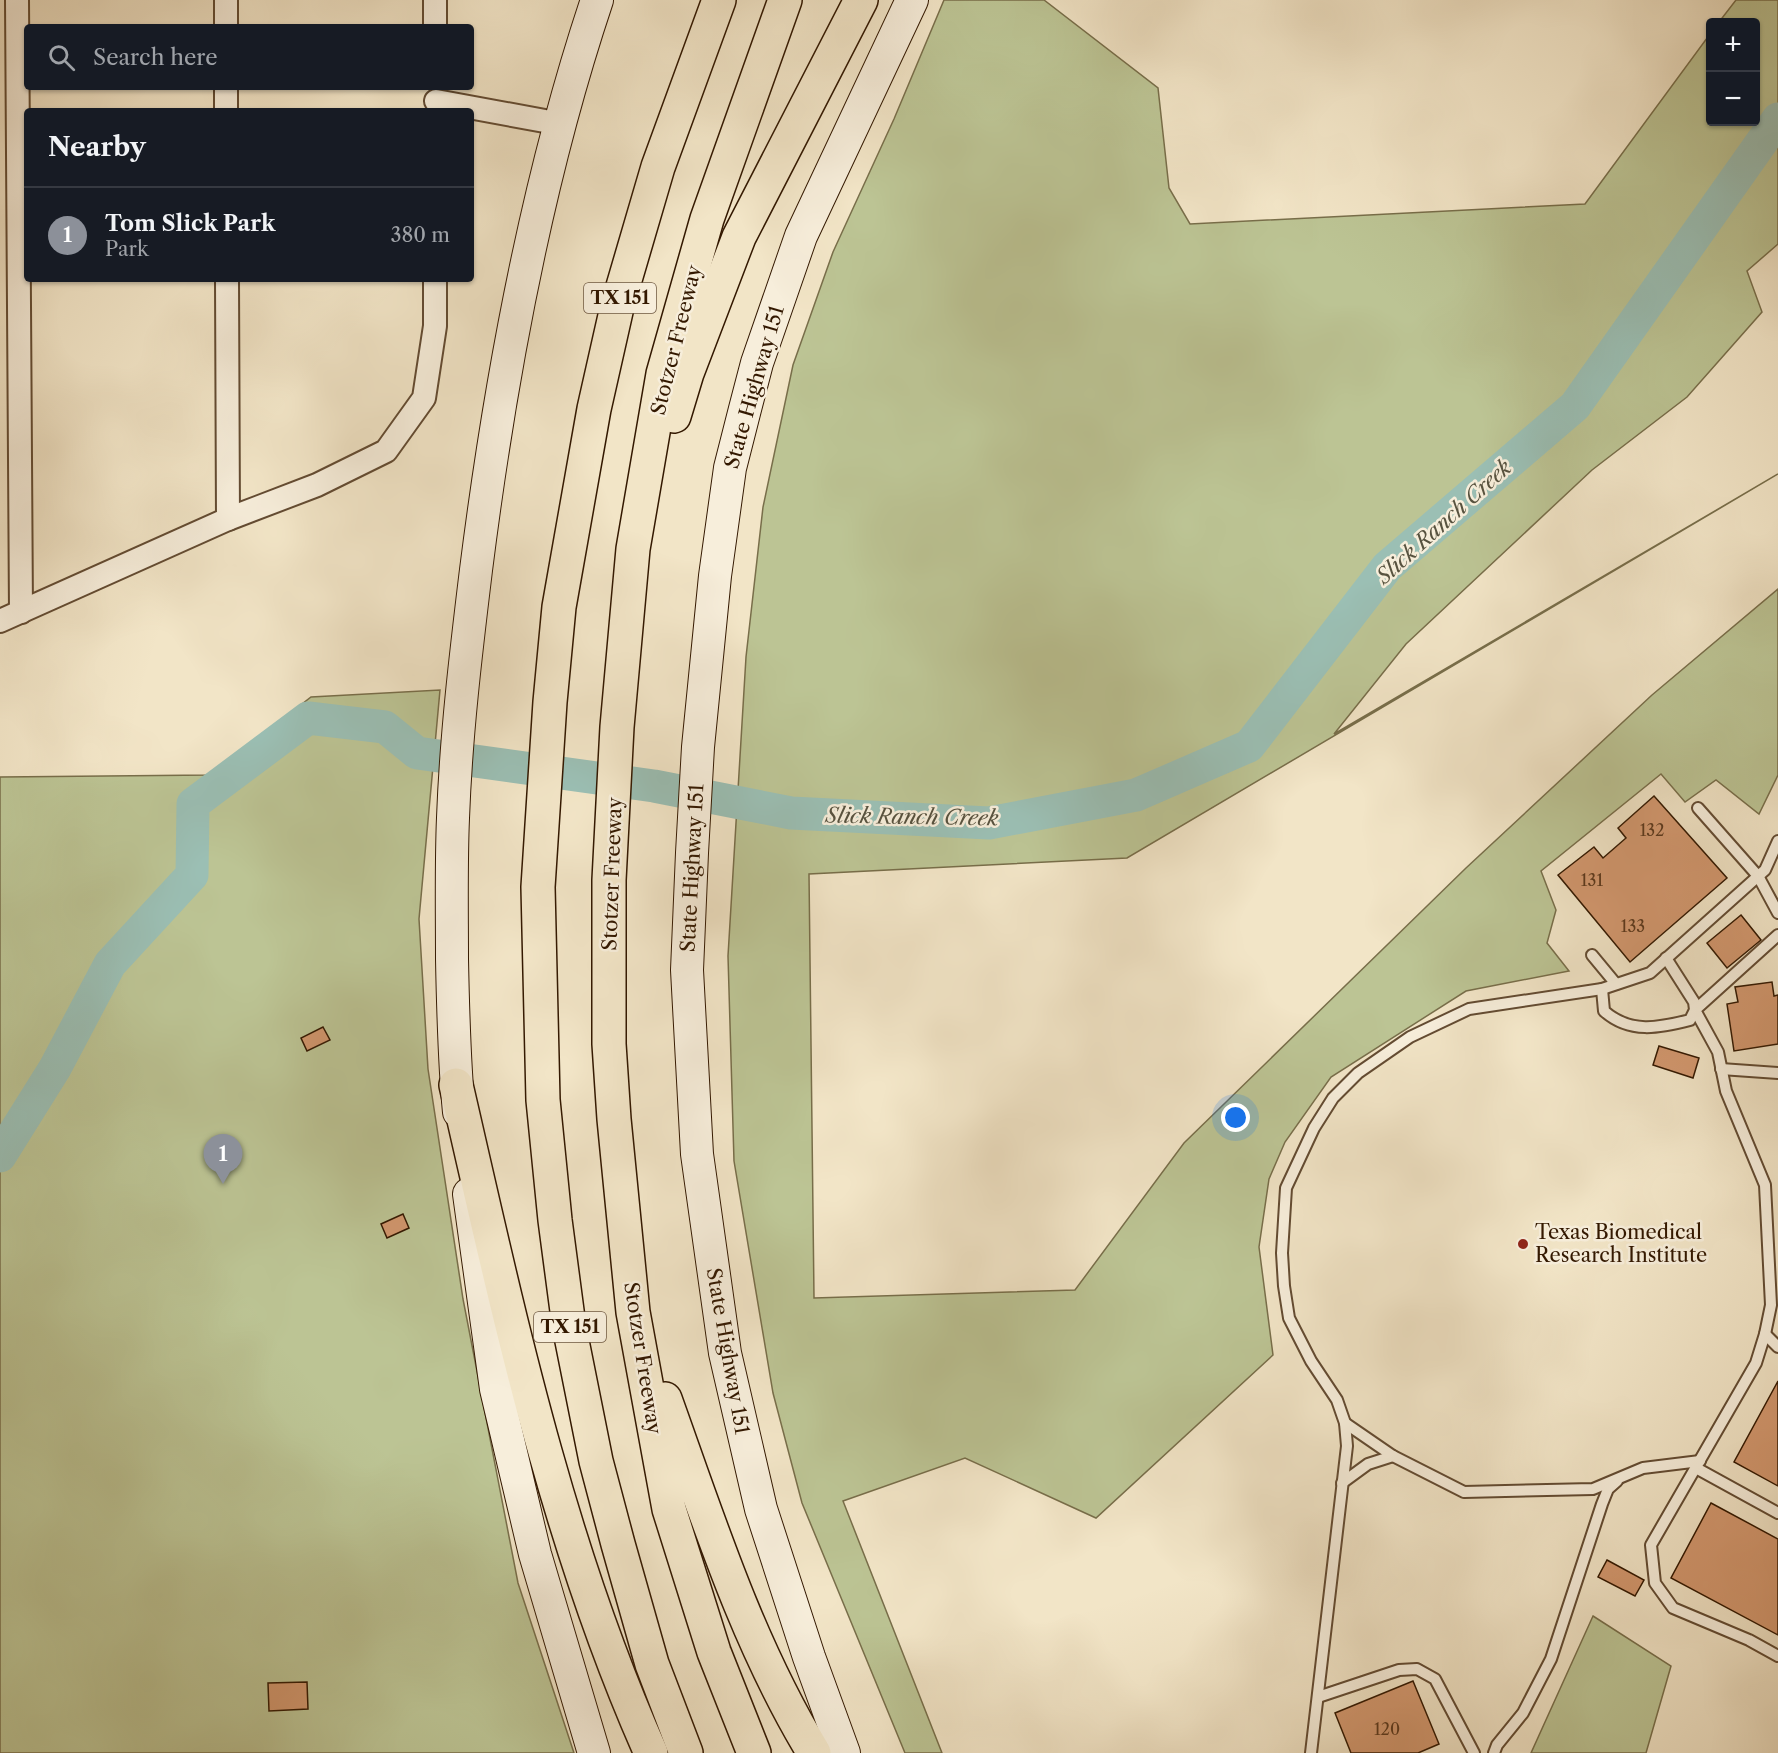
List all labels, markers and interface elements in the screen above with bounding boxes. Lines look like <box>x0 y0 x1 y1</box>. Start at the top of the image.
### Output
map controls <box>1706 18 1760 126</box>
button: + <box>1706 18 1760 72</box>
search box <box>24 24 474 90</box>
icon: search <box>45 41 78 74</box>
text: Search here <box>93 44 218 71</box>
button: − <box>1706 72 1760 126</box>
text: Nearby <box>48 131 146 163</box>
text: Tom Slick Park <box>105 210 275 237</box>
text: 1 <box>63 223 72 247</box>
text: 380 m <box>391 223 450 247</box>
text: Park <box>105 237 148 261</box>
street label: Stotzer Freeway <box>646 262 706 417</box>
road number: TX 151 <box>584 283 656 313</box>
street label: State Highway 151 <box>719 302 789 471</box>
water label: Slick Ranch Creek <box>1370 454 1516 590</box>
street label: State Highway 151 <box>676 783 708 953</box>
street label: Stotzer Freeway <box>597 796 627 951</box>
water label: Slick Ranch Creek <box>823 802 999 831</box>
house number: 132 <box>1640 820 1664 840</box>
house number: 131 <box>1581 870 1603 890</box>
house number: 133 <box>1621 916 1645 936</box>
your location <box>1221 1103 1250 1132</box>
pin: 1 <box>204 1134 242 1184</box>
place label: Texas Biomedical Research Institute <box>1535 1220 1707 1267</box>
marker: Texas Biomedical Research Institute <box>1516 1237 1530 1251</box>
street label: State Highway 151 <box>702 1266 755 1437</box>
street label: Stotzer Freeway <box>619 1280 667 1437</box>
road number: TX 151 <box>534 1312 606 1342</box>
house number: 120 <box>1374 1719 1400 1739</box>

